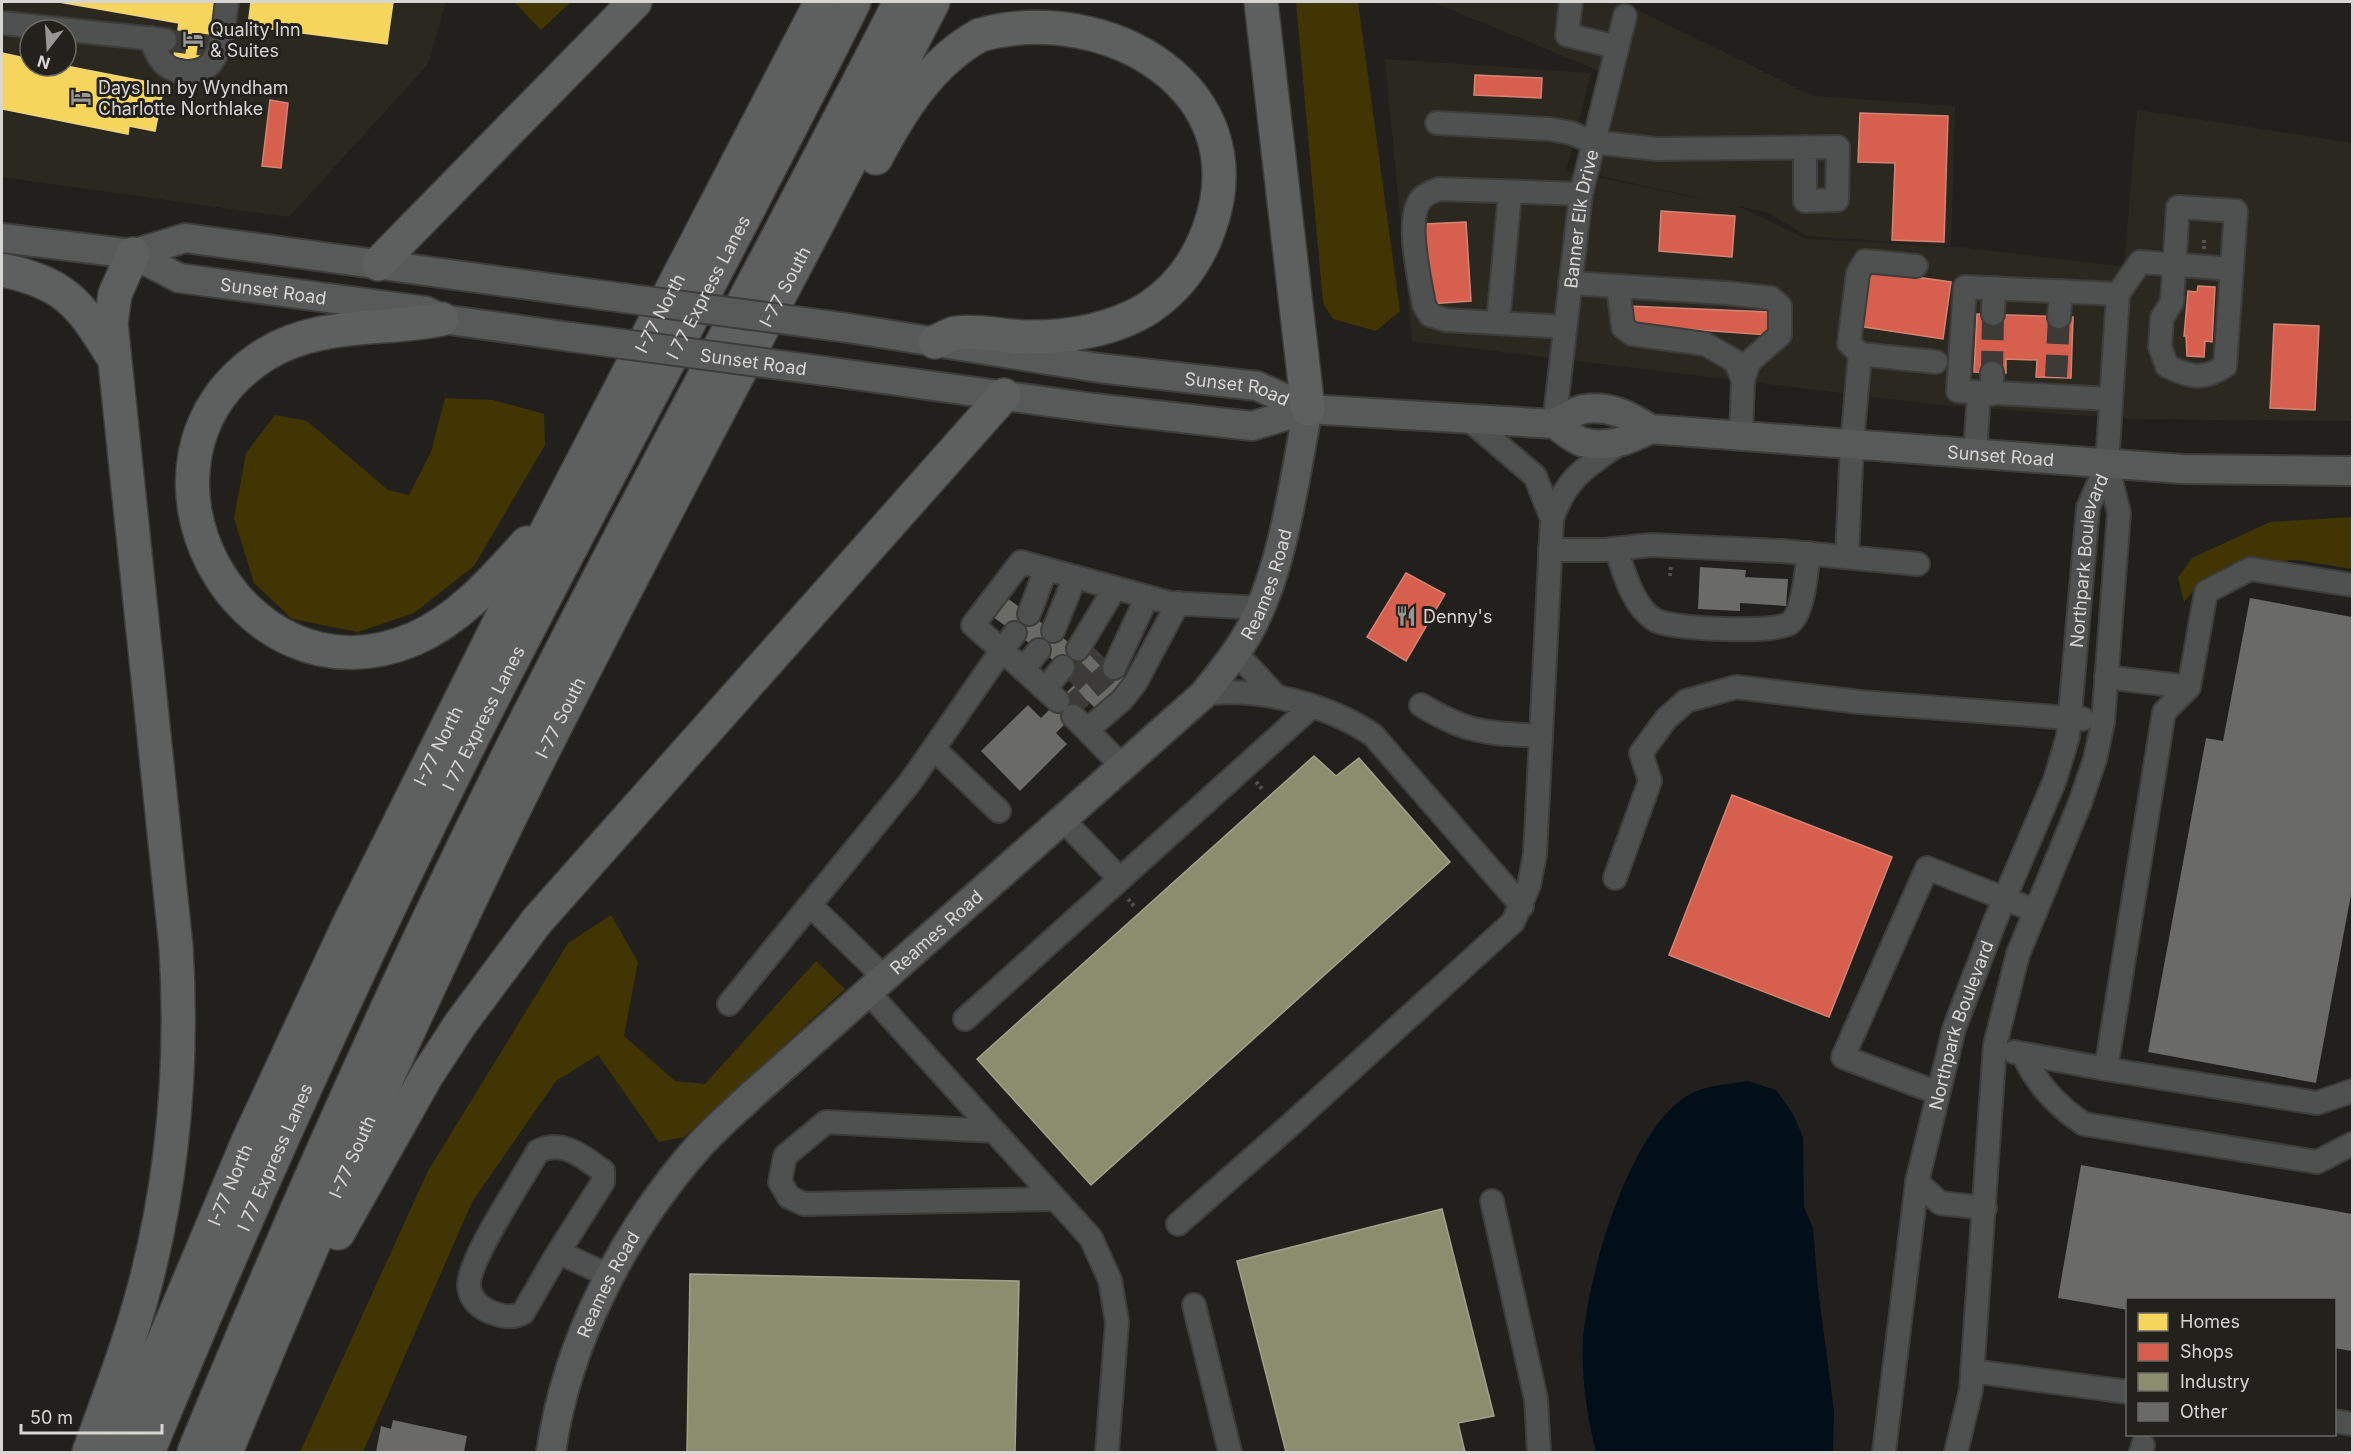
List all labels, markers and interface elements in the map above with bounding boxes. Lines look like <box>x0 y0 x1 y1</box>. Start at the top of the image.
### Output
north arrow <box>18 18 78 78</box>
place label: Quality Inn & Suites <box>210 19 301 61</box>
hotel icon: Quality Inn & Suites <box>181 27 205 51</box>
text: N <box>35 51 52 74</box>
place label: Days Inn by Wyndham Charlotte Northlake <box>98 77 289 119</box>
hotel icon: Days Inn by Wyndham Charlotte Northlake <box>69 85 93 109</box>
street label: Banner Elk Drive <box>1560 147 1602 289</box>
street label: I 77 Express Lanes <box>661 212 754 363</box>
street label: I-77 South <box>755 243 814 330</box>
street label: I-77 North <box>630 270 689 356</box>
street label: Sunset Road <box>219 273 328 308</box>
street label: Sunset Road <box>699 344 808 379</box>
street label: Sunset Road <box>1183 367 1293 410</box>
street label: Sunset Road <box>1946 441 2055 470</box>
street label: Northpark Boulevard <box>2065 470 2112 649</box>
street label: Reames Road <box>1236 527 1295 643</box>
restaurant icon: Denny's <box>1394 604 1418 628</box>
place label: Denny's <box>1423 606 1493 627</box>
street label: I 77 Express Lanes <box>437 642 528 794</box>
street label: I-77 South <box>531 673 589 762</box>
street label: I-77 North <box>409 702 467 789</box>
street label: Reames Road <box>885 885 986 978</box>
street label: Northpark Boulevard <box>1924 937 1997 1112</box>
street label: I 77 Express Lanes <box>233 1080 316 1234</box>
street label: I-77 South <box>324 1112 379 1201</box>
street label: I-77 North <box>203 1141 256 1229</box>
street label: Reames Road <box>572 1227 643 1340</box>
legend <box>2126 1298 2336 1436</box>
text: Homes <box>2180 1311 2240 1332</box>
text: Shops <box>2180 1341 2234 1362</box>
text: Industry <box>2180 1371 2250 1392</box>
scale bar <box>21 1397 162 1435</box>
text: Other <box>2180 1401 2228 1422</box>
text: 50 m <box>30 1407 73 1428</box>

